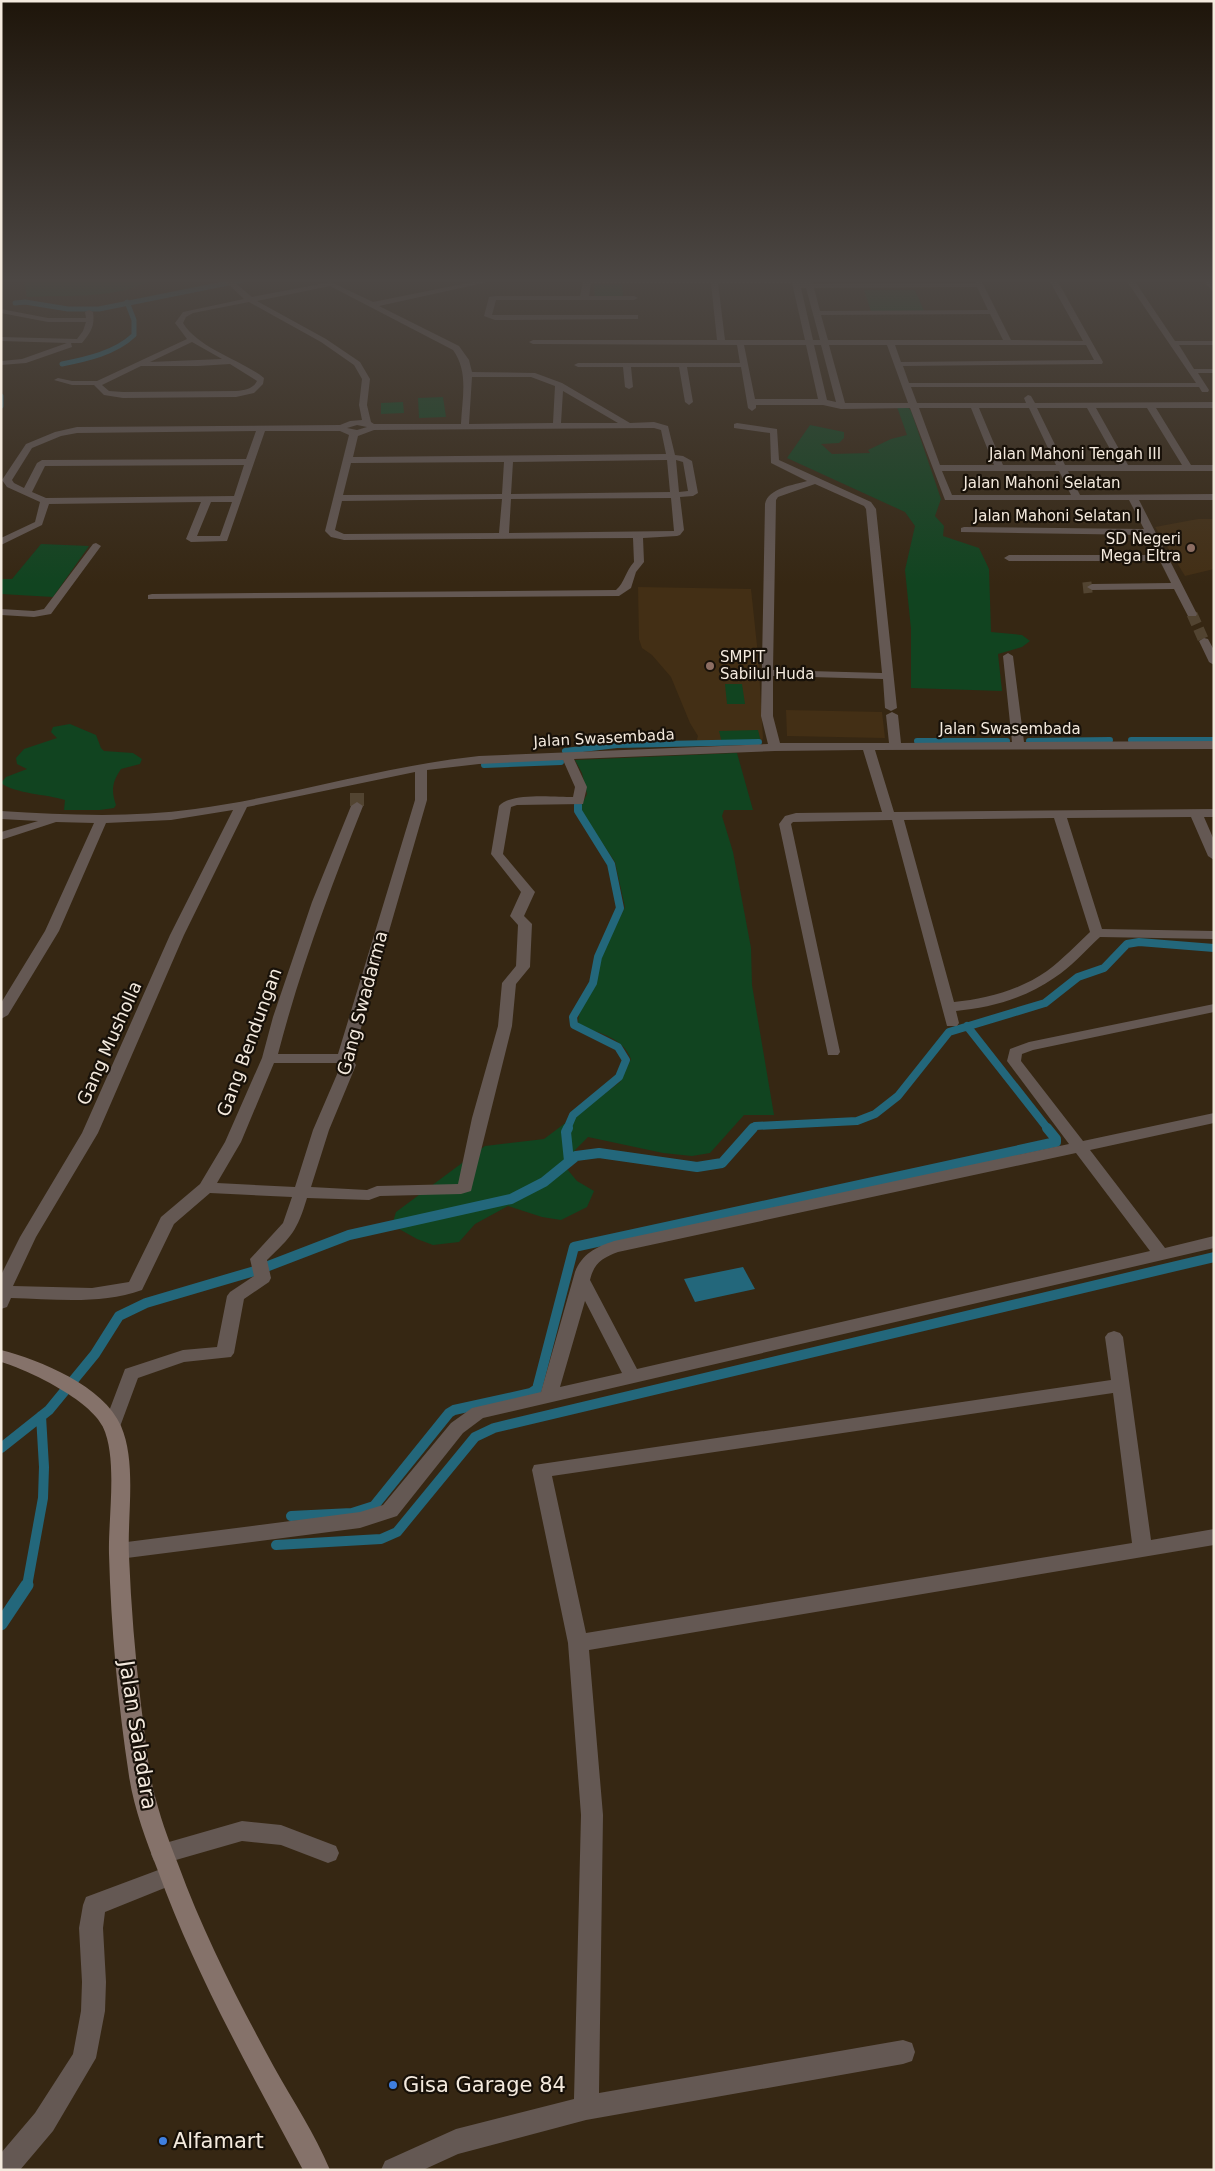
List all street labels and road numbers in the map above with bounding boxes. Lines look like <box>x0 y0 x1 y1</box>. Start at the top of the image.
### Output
street label: Jalan Mahoni Tengah III <box>988 445 1161 463</box>
street label: Jalan Mahoni Selatan <box>962 474 1121 492</box>
street label: Jalan Mahoni Selatan I <box>973 507 1140 525</box>
street label: Jalan Swasembada <box>938 720 1081 738</box>
street label: Jalan Swasembada <box>532 725 675 751</box>
street label: Gang Swadarma <box>333 928 391 1078</box>
street label: Gang Bendungan <box>212 965 286 1119</box>
street label: Gang Musholla <box>72 978 146 1108</box>
street label: Jalan Saladara <box>114 1657 162 1811</box>

